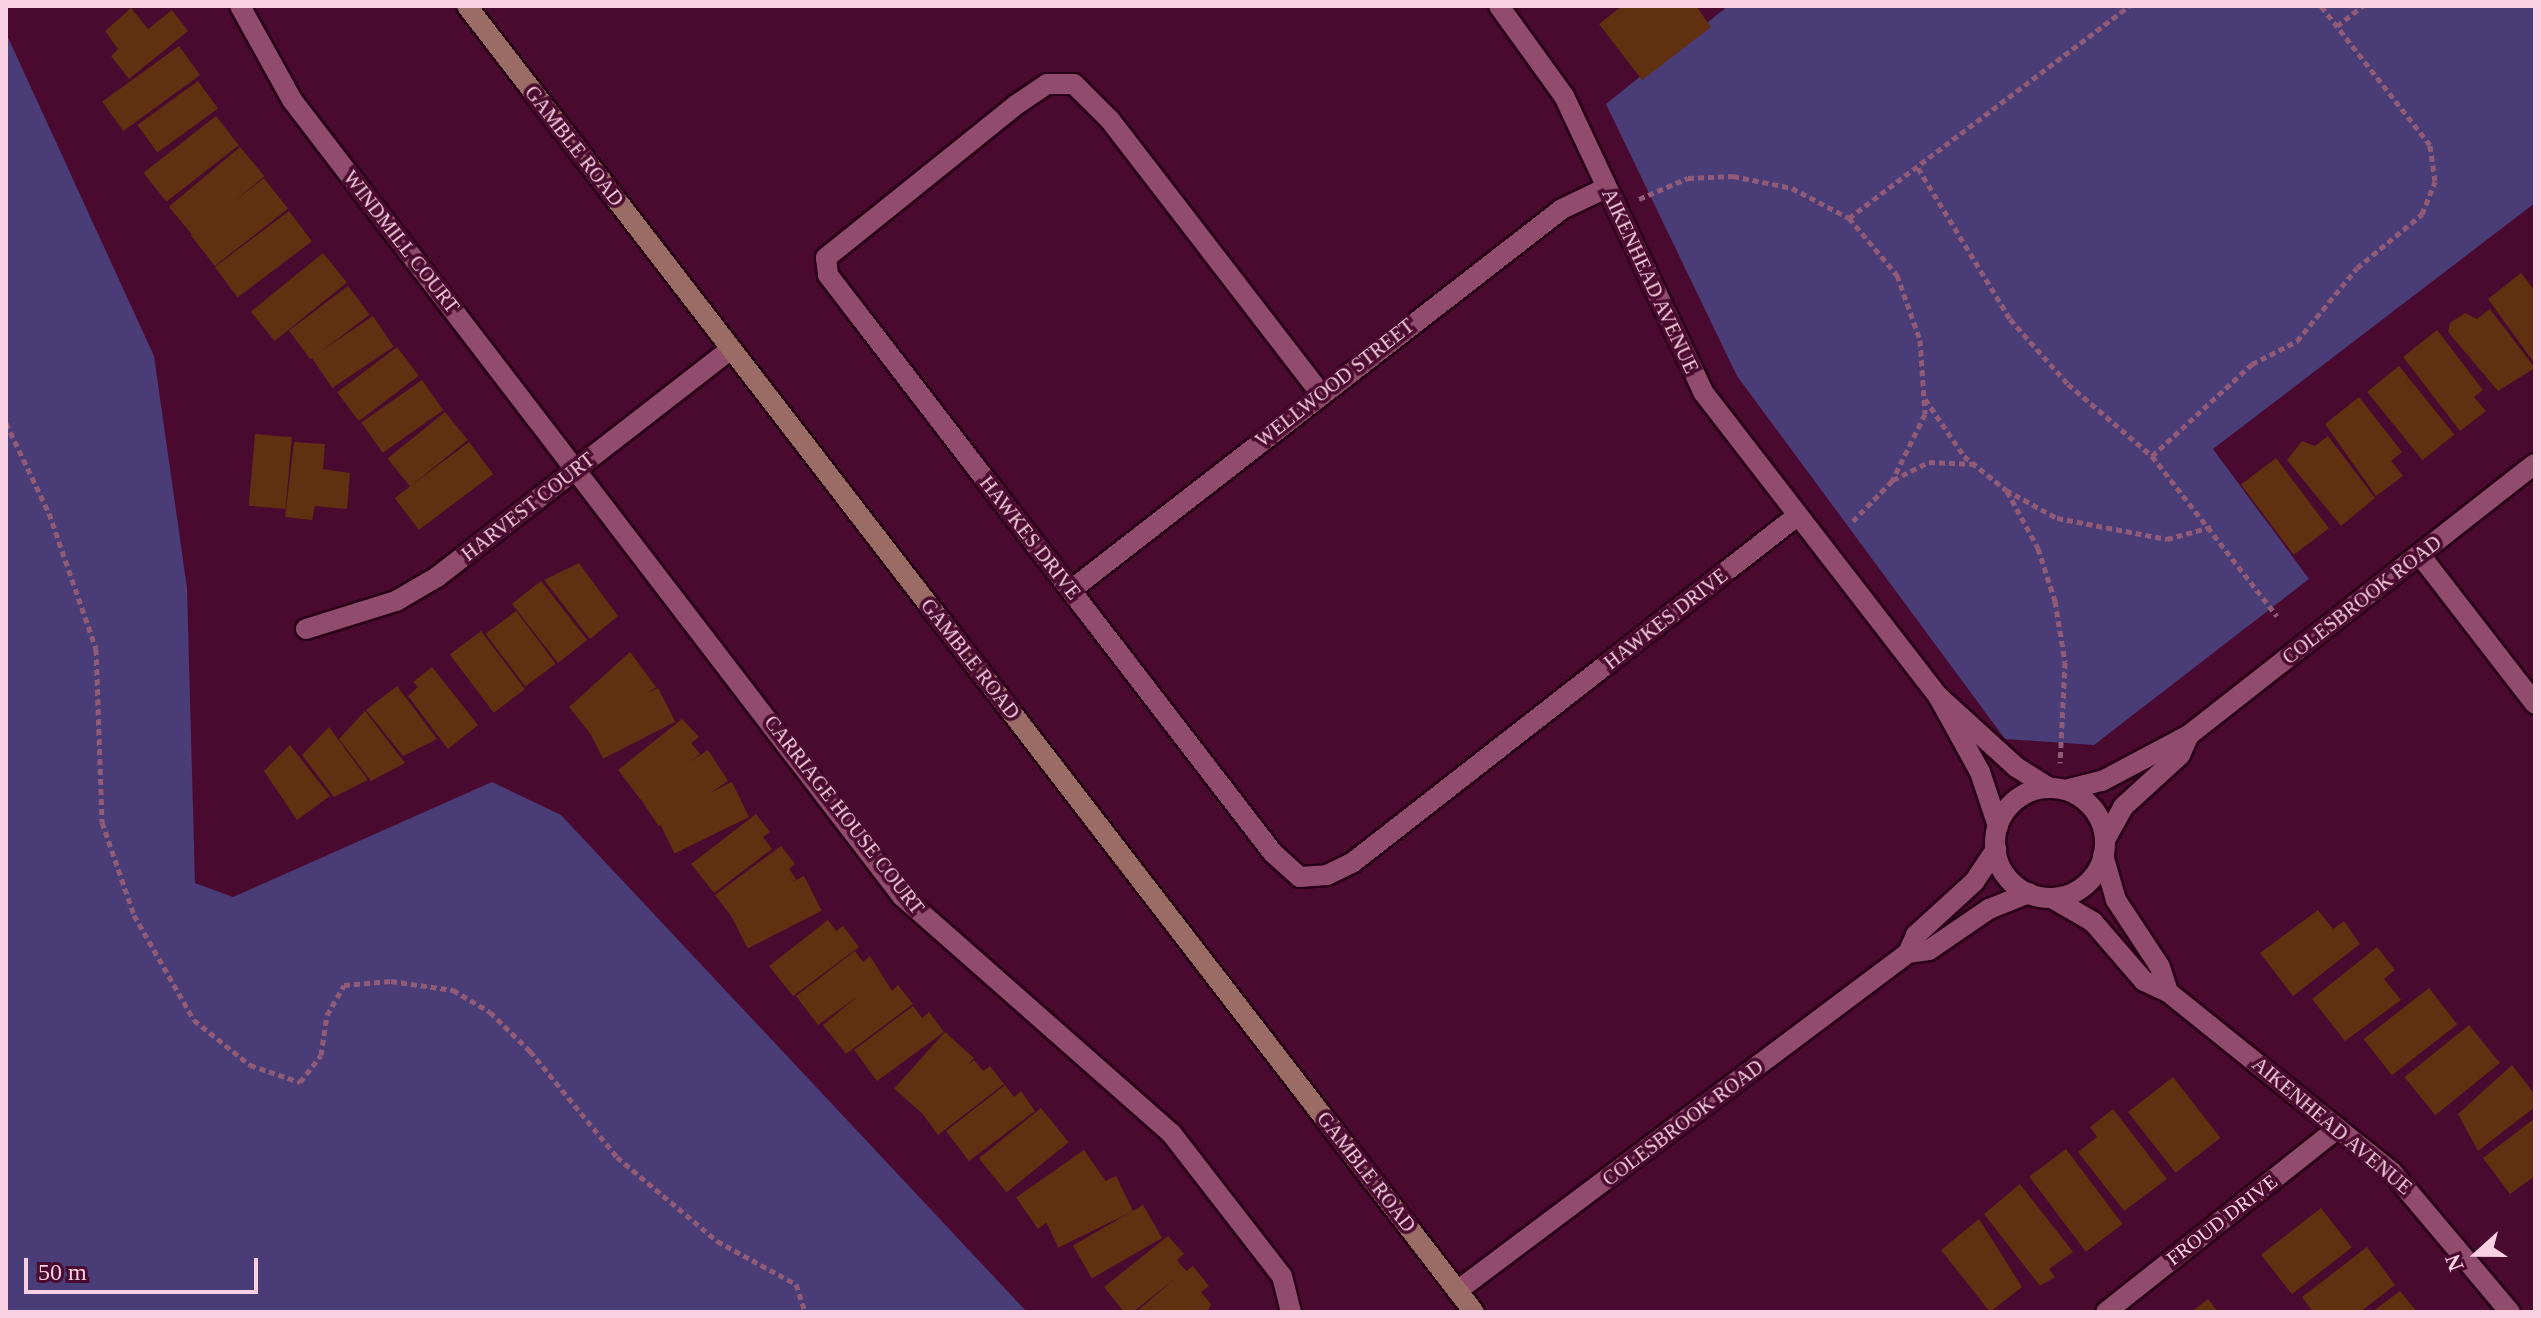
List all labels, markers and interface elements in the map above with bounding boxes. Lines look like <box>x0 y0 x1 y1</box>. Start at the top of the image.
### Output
street label: GAMBLE ROAD <box>520 81 628 211</box>
street label: WINDMILL COURT <box>338 166 464 318</box>
street label: AIKENHEAD AVENUE <box>1596 184 1704 378</box>
street label: WELLWOOD STREET <box>1251 314 1419 452</box>
street label: HARVEST COURT <box>457 448 599 566</box>
street label: HAWKES DRIVE <box>974 471 1086 605</box>
street label: COLESBROOK ROAD <box>2278 531 2446 669</box>
street label: HAWKES DRIVE <box>1599 563 1733 675</box>
street label: GAMBLE ROAD <box>916 594 1024 724</box>
street label: CARRIAGE HOUSE COURT <box>759 711 929 919</box>
street label: AIKENHEAD AVENUE <box>2247 1052 2417 1200</box>
street label: COLESBROOK ROAD <box>1598 1055 1768 1191</box>
street label: GAMBLE ROAD <box>1312 1107 1420 1237</box>
street label: FROUD DRIVE <box>2162 1169 2282 1271</box>
north arrow <box>2437 1214 2517 1294</box>
scale bar <box>28 1242 262 1292</box>
text: N <box>2440 1251 2469 1275</box>
text: 50 m <box>38 1259 87 1285</box>

